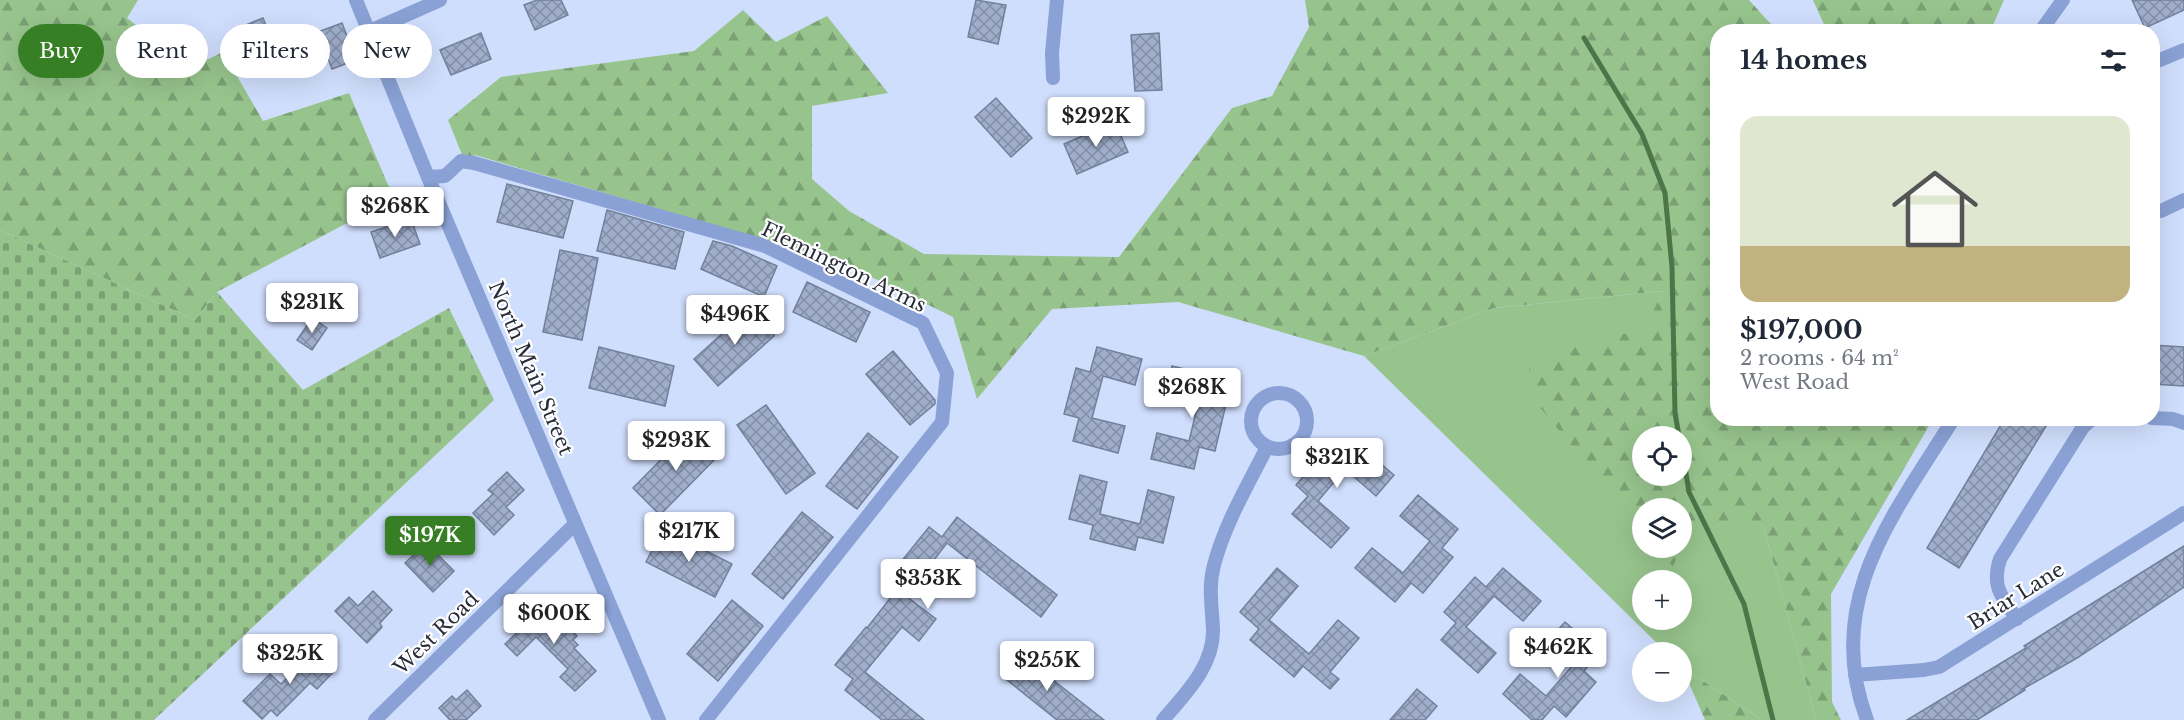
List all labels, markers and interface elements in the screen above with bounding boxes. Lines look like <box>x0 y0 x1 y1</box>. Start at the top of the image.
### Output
chip: Buy <box>18 24 104 78</box>
chip: Rent <box>116 24 208 78</box>
chip: Filters <box>220 24 330 78</box>
chip: New <box>342 24 432 78</box>
text: 14 homes <box>1740 44 1867 76</box>
icon: filters <box>2097 44 2130 77</box>
pin: $292K <box>1054 97 1138 148</box>
text: $292K <box>1062 104 1130 128</box>
icon: home <box>1881 155 1989 263</box>
pin: $268K <box>353 187 437 238</box>
text: $268K <box>361 194 429 218</box>
street label: Flemington Arms <box>758 217 930 317</box>
street label: North Main Street <box>484 277 579 459</box>
pin: $231K <box>270 283 354 334</box>
text: $231K <box>280 290 344 314</box>
pin: $496K <box>693 295 777 346</box>
text: $496K <box>700 302 770 326</box>
text: $197,000 <box>1740 314 1863 346</box>
text: 2 rooms · 64 m² <box>1740 346 1899 370</box>
pin: $268K <box>1150 368 1234 419</box>
text: West Road <box>1740 370 1849 394</box>
text: $268K <box>1158 375 1226 399</box>
pin: $293K <box>634 421 718 472</box>
map controls <box>1632 426 1692 702</box>
button: locate <box>1632 426 1692 486</box>
text: $293K <box>642 428 710 452</box>
pin: $321K <box>1295 438 1379 489</box>
text: $321K <box>1305 445 1369 469</box>
button: layers <box>1632 498 1692 558</box>
pin: $217K <box>647 512 731 563</box>
pin: $197K <box>388 516 472 567</box>
text: $217K <box>658 519 720 543</box>
text: $197K <box>399 523 461 547</box>
street label: Briar Lane <box>1964 557 2068 635</box>
pin: $353K <box>886 559 970 610</box>
text: $353K <box>895 566 961 590</box>
button: + <box>1632 570 1692 630</box>
street label: West Road <box>388 586 484 680</box>
pin: $600K <box>512 594 596 645</box>
text: $600K <box>518 601 591 625</box>
pin: $462K <box>1516 628 1600 679</box>
pin: $325K <box>248 634 332 685</box>
text: $462K <box>1523 635 1593 659</box>
text: $325K <box>257 641 323 665</box>
pin: $255K <box>1005 641 1089 692</box>
button: − <box>1632 642 1692 702</box>
text: $255K <box>1014 648 1080 672</box>

